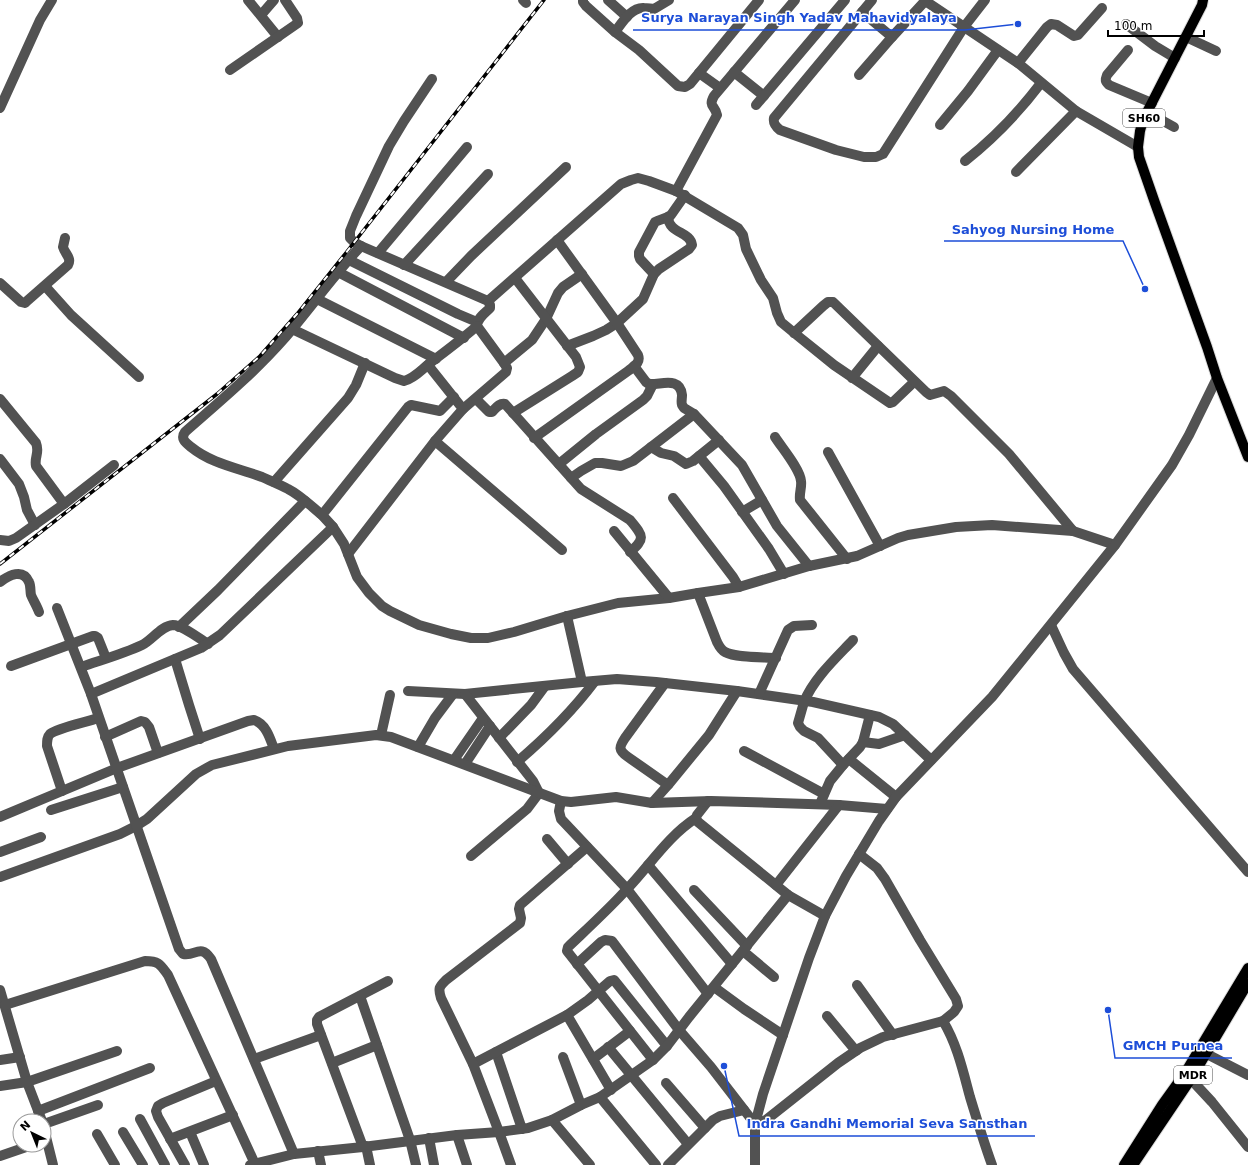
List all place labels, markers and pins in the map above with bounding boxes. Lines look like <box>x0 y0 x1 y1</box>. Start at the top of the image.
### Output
callout: Surya Narayan Singh Yadav Mahavidyalaya <box>633 5 965 30</box>
callout: Sahyog Nursing Home <box>944 216 1123 241</box>
callout: GMCH Purnea <box>1115 1033 1232 1058</box>
callout: Indra Gandhi Memorial Seva Sansthan <box>739 1111 1035 1136</box>

